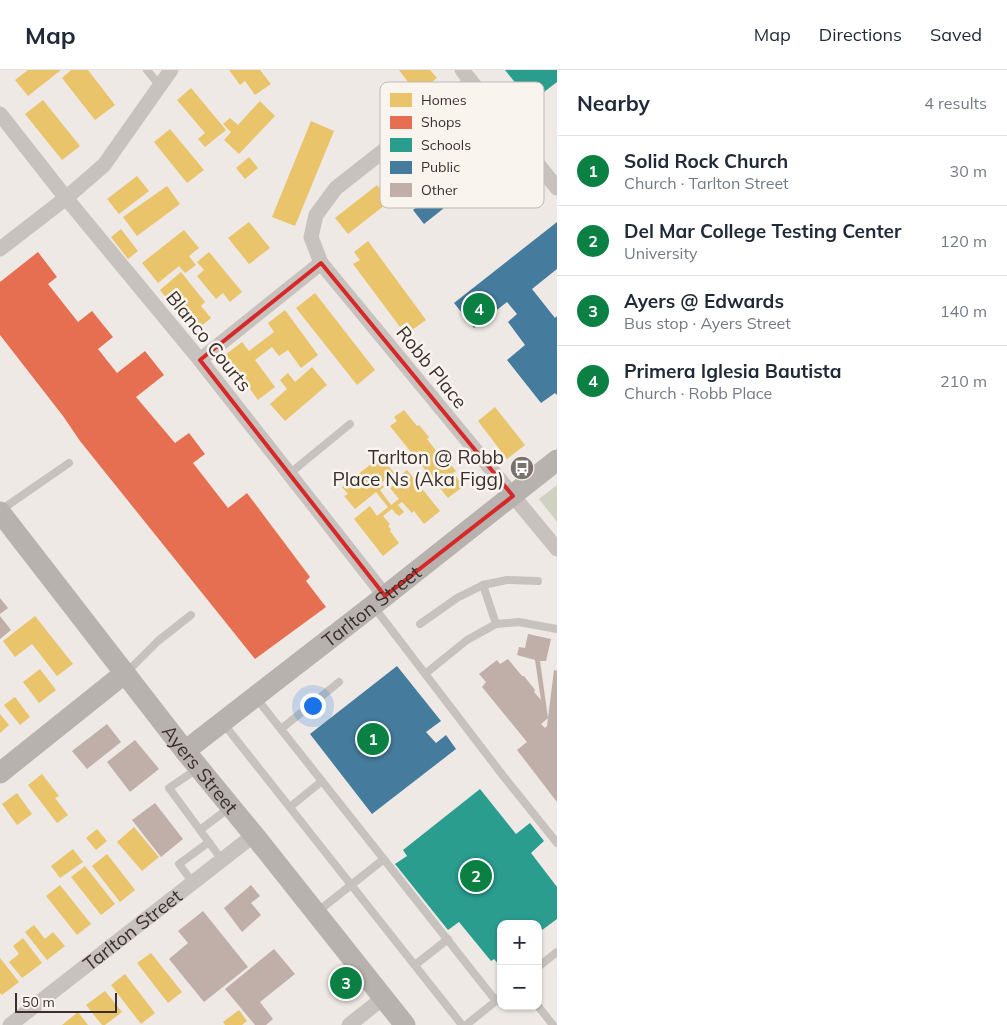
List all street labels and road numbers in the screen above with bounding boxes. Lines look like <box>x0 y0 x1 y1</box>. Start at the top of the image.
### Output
street label: Blanco Courts <box>161 286 257 396</box>
street label: Robb Place <box>391 321 473 413</box>
street label: Tarlton Street <box>317 560 426 652</box>
street label: Ayers Street <box>157 720 244 819</box>
street label: Tarlton Street <box>78 884 187 976</box>

